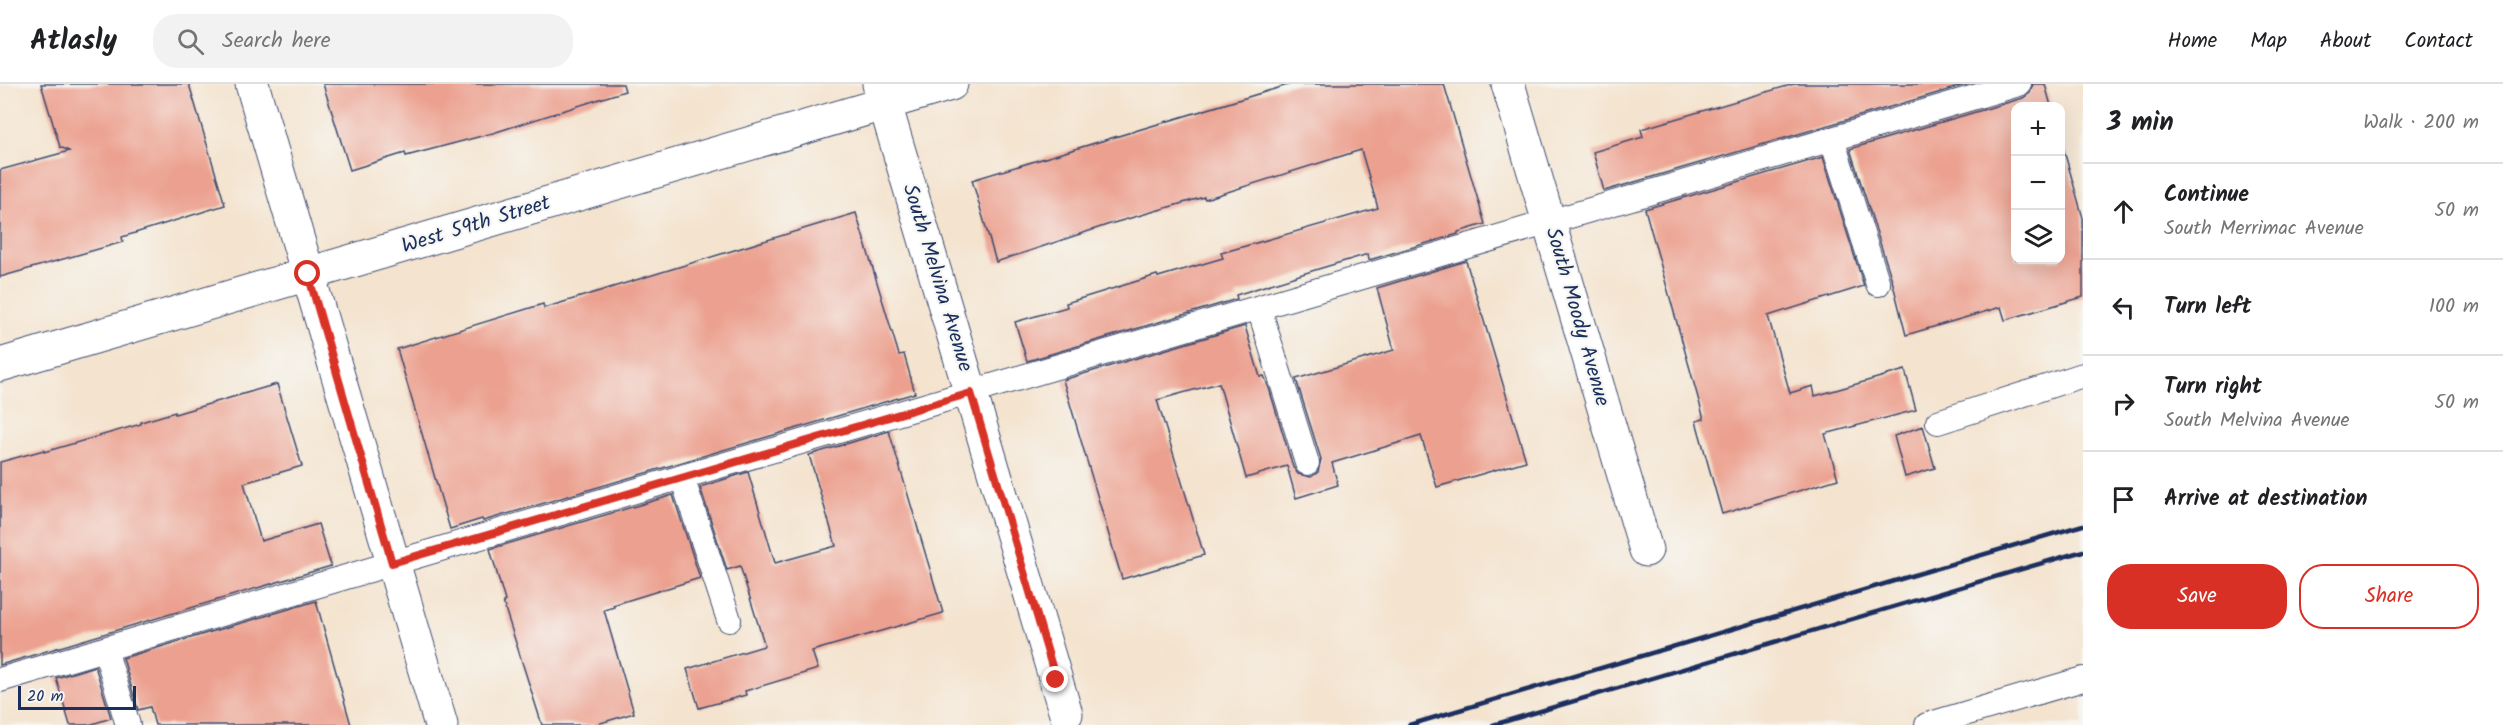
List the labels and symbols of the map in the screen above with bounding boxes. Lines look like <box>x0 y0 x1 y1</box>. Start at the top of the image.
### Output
street label: South Melvina Avenue <box>893 180 981 377</box>
street label: West 59th Street <box>398 186 555 263</box>
street label: South Moody Avenue <box>1536 224 1618 411</box>
route start <box>294 260 320 286</box>
route end <box>1042 666 1068 692</box>
scale bar <box>18 683 136 710</box>

